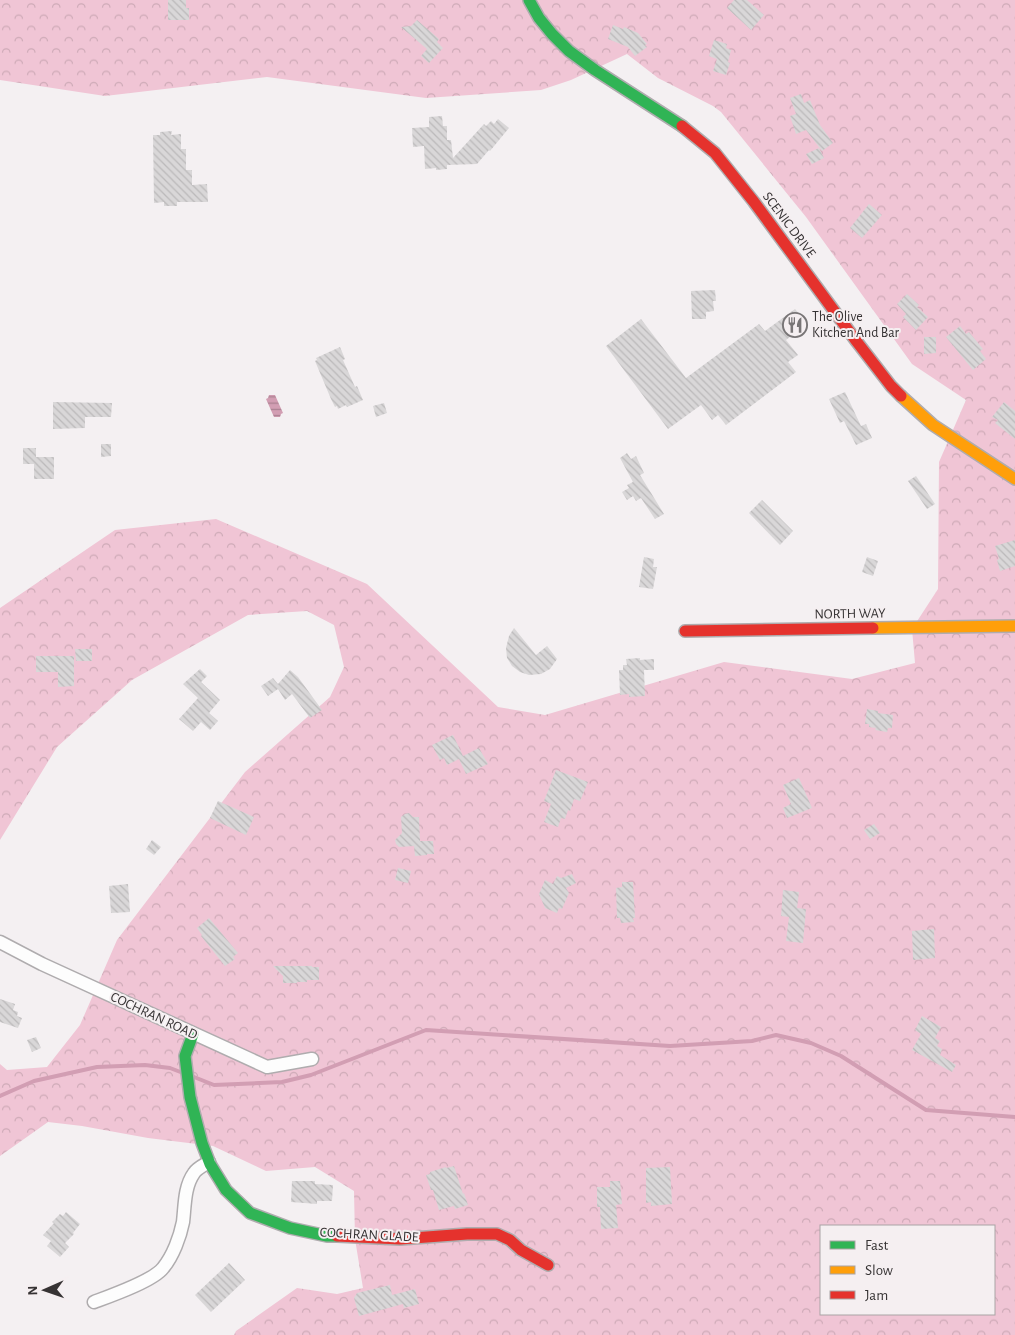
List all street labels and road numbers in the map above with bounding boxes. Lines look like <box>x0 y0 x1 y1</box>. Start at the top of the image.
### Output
street label: SCENIC DRIVE <box>760 190 818 261</box>
street label: NORTH WAY <box>814 606 886 622</box>
street label: COCHRAN ROAD <box>108 990 200 1042</box>
street label: COCHRAN GLADE <box>319 1225 419 1245</box>

